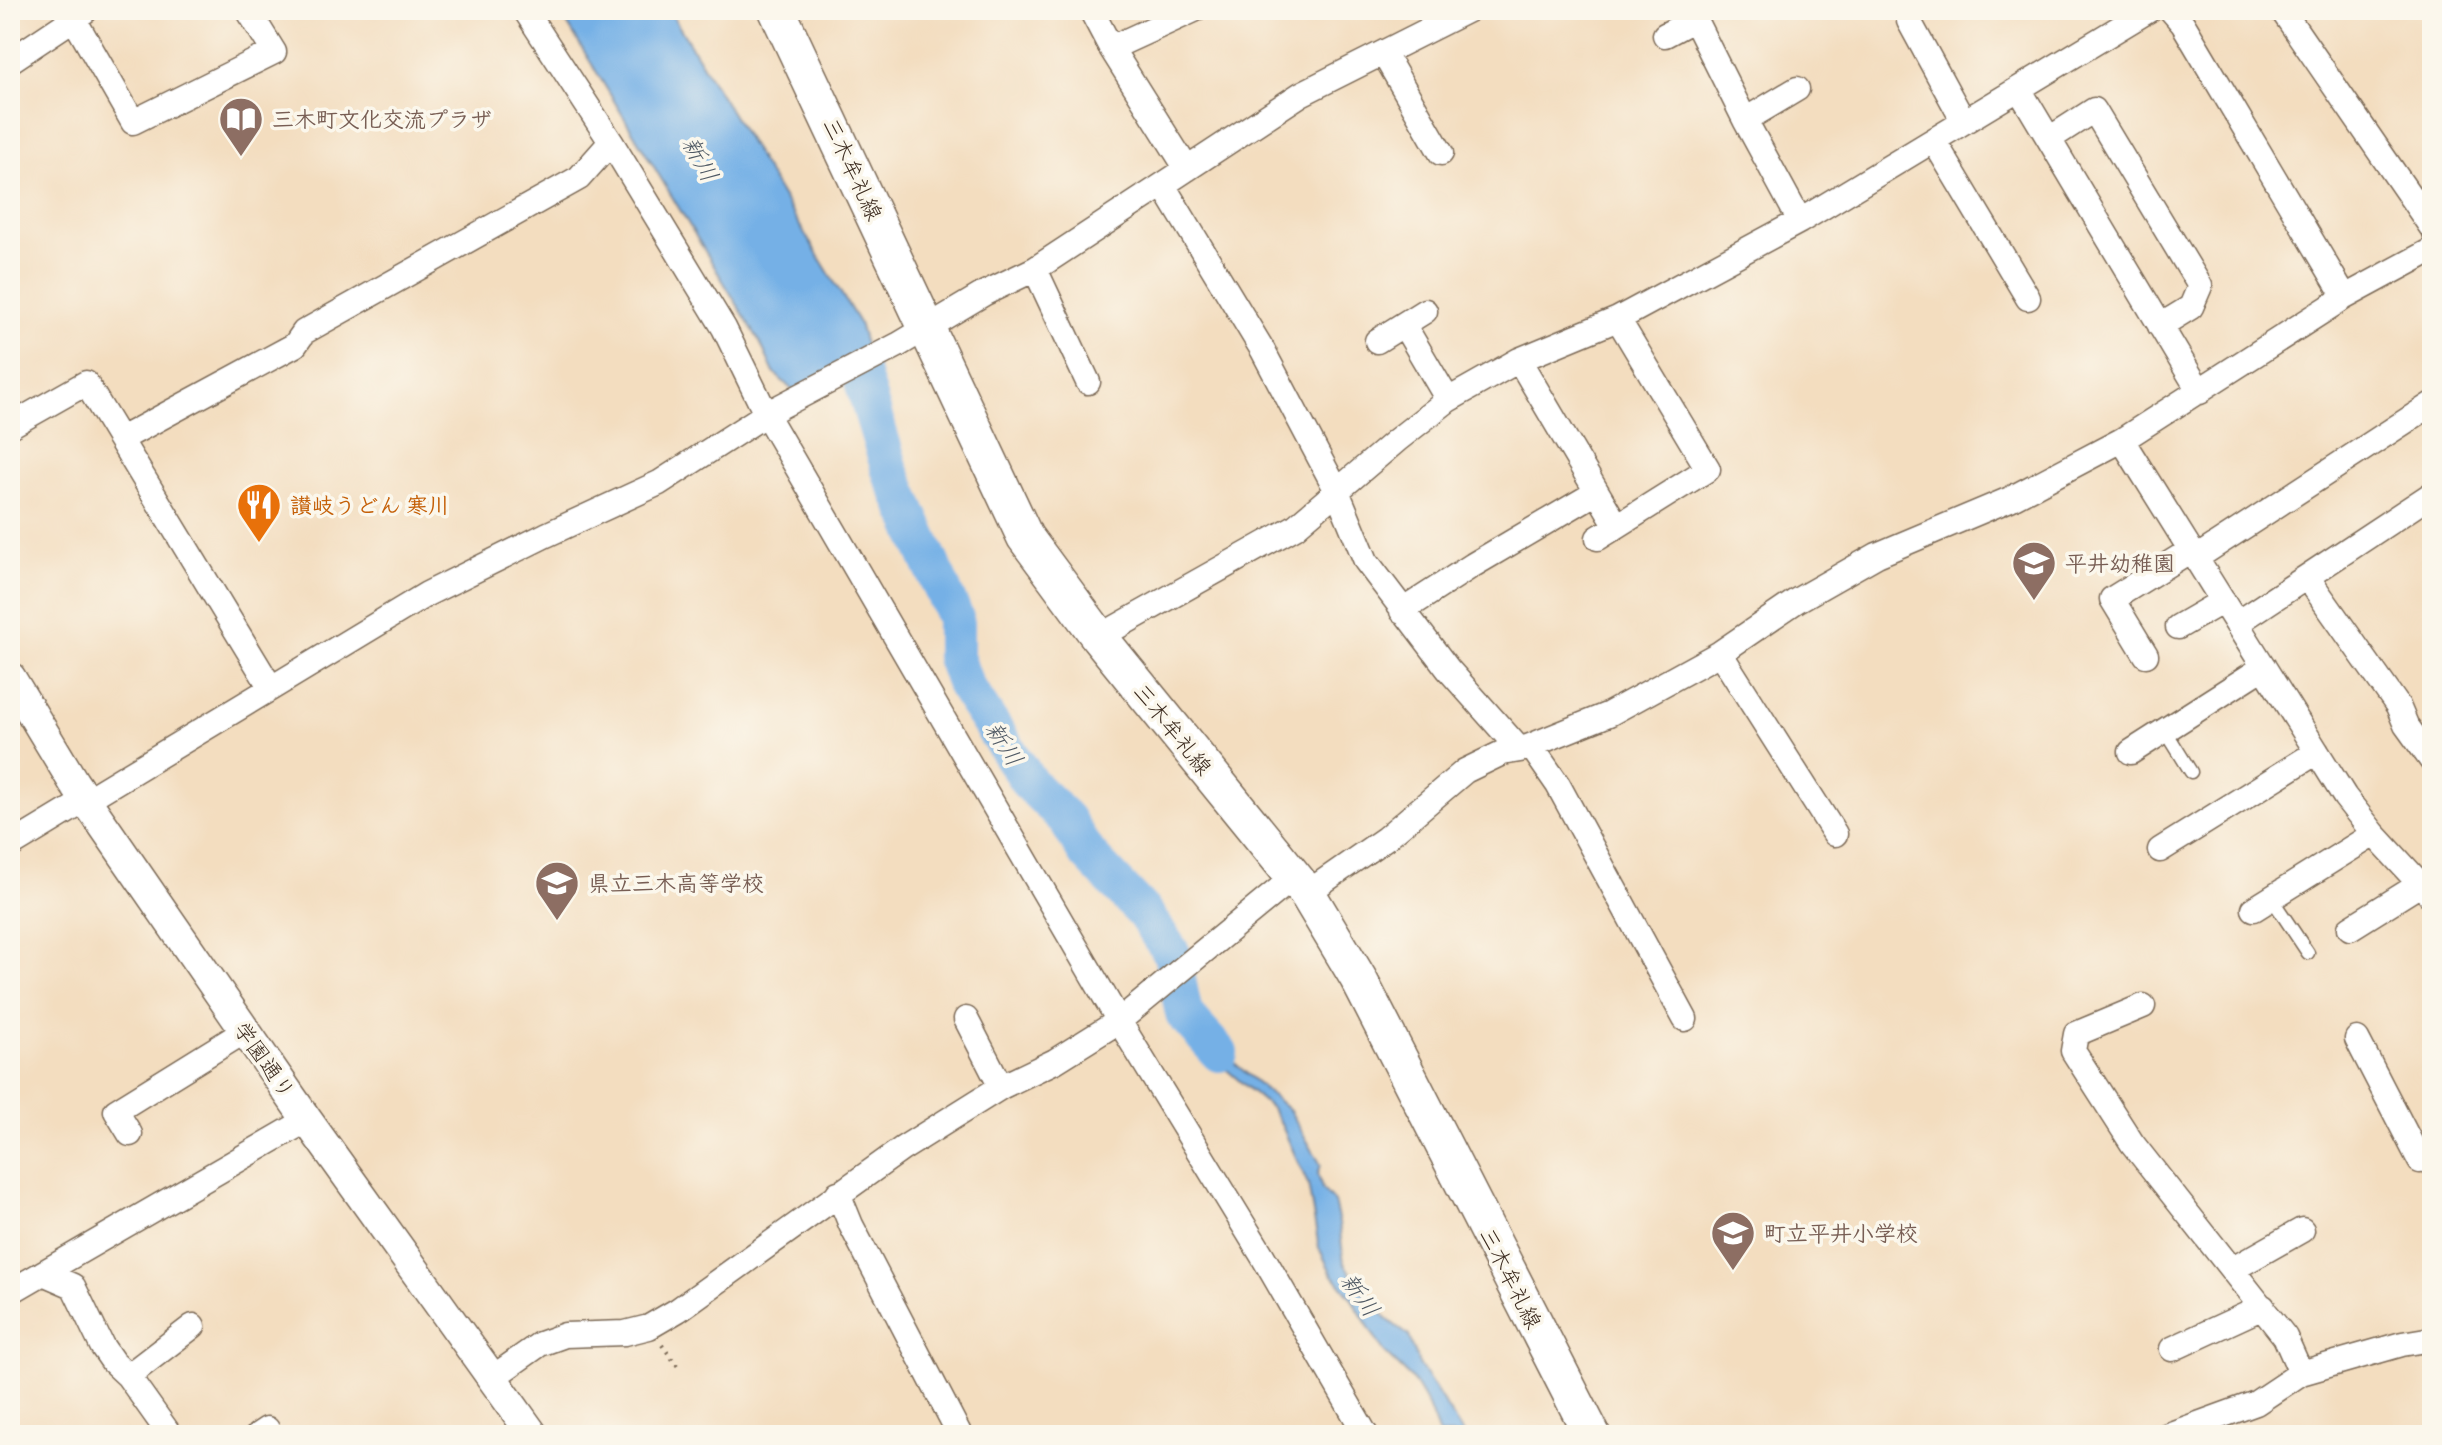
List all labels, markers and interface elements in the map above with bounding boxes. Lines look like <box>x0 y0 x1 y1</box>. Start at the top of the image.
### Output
library icon: 三木町文化交流プラザ <box>217 95 265 158</box>
place label: 三木町文化交流プラザ <box>272 105 492 133</box>
street label: 三木牟礼線 <box>817 113 889 225</box>
water label: 新川 <box>676 130 726 187</box>
restaurant icon: 讃岐うどん 寒川 <box>235 481 283 544</box>
place label: 讃岐うどん 寒川 <box>290 491 450 519</box>
school or university icon: 平井幼稚園 <box>2010 539 2058 602</box>
place label: 平井幼稚園 <box>2065 549 2175 577</box>
street label: 三木牟礼線 <box>1128 677 1218 781</box>
water label: 新川 <box>979 715 1030 772</box>
school or university icon: 県立三木高等学校 <box>533 859 581 922</box>
place label: 県立三木高等学校 <box>588 869 764 897</box>
street label: 学園通り <box>228 1016 302 1104</box>
school or university icon: 町立平井小学校 <box>1709 1209 1757 1272</box>
place label: 町立平井小学校 <box>1764 1219 1918 1247</box>
street label: 三木牟礼線 <box>1474 1223 1548 1333</box>
water label: 新川 <box>1335 1266 1387 1323</box>

